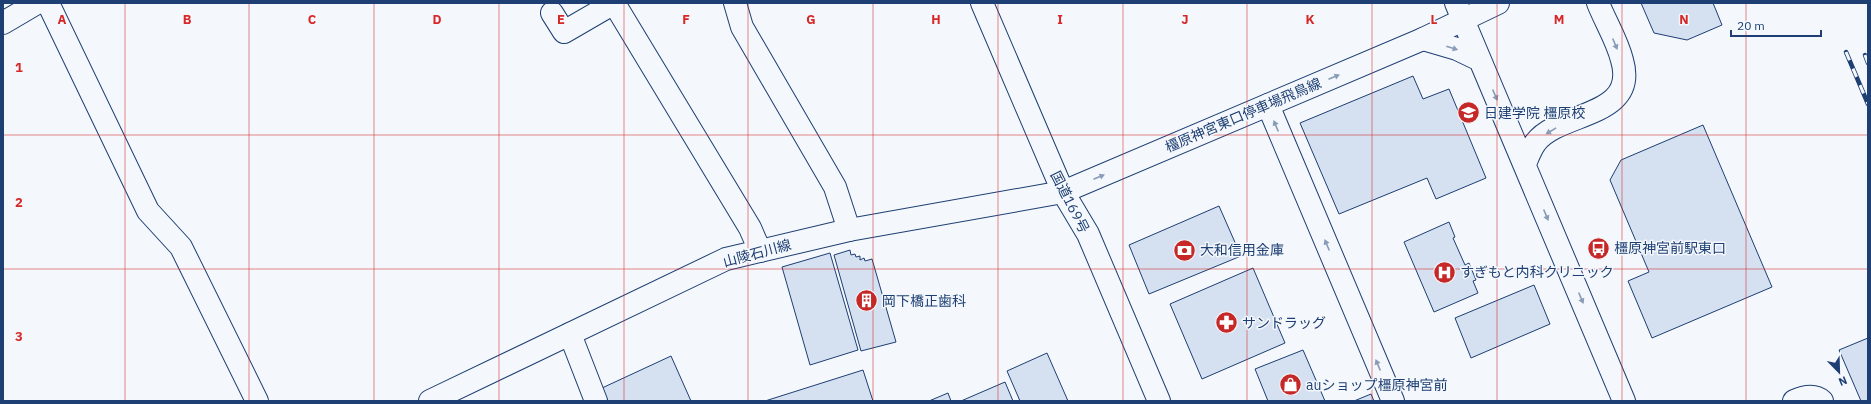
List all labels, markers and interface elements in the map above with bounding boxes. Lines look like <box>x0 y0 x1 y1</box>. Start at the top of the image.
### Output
text: A <box>58 11 67 28</box>
text: B <box>183 11 192 28</box>
text: C <box>308 11 317 28</box>
text: D <box>432 11 442 28</box>
text: E <box>557 11 565 28</box>
text: F <box>682 11 690 28</box>
text: G <box>806 11 816 28</box>
text: H <box>931 11 941 28</box>
text: I <box>1057 11 1063 28</box>
text: J <box>1181 11 1189 28</box>
text: K <box>1305 11 1315 28</box>
text: L <box>1431 11 1438 28</box>
text: M <box>1554 11 1564 28</box>
text: N <box>1679 11 1689 28</box>
scale bar <box>1731 12 1821 38</box>
text: 20 m <box>1737 18 1765 33</box>
one-way arrow <box>1613 39 1619 51</box>
one-way arrow <box>1446 45 1458 51</box>
text: 1 <box>15 59 23 76</box>
one-way arrow <box>1329 73 1341 79</box>
street label: 橿原神宮東口停車場飛鳥線 <box>1162 74 1324 156</box>
one-way arrow <box>1492 90 1498 101</box>
school or university icon: 日建学院 橿原校 <box>1455 100 1481 126</box>
place label: 日建学院 橿原校 <box>1484 104 1585 122</box>
one-way arrow <box>1273 119 1279 131</box>
one-way arrow <box>1545 127 1557 134</box>
street label: 国道169号 <box>1047 168 1093 236</box>
one-way arrow <box>1093 173 1105 179</box>
text: 2 <box>15 194 23 211</box>
one-way arrow <box>1544 209 1550 221</box>
street label: 山陵石川線 <box>721 235 793 271</box>
bus stop icon: 橿原神宮前駅東口 <box>1585 235 1611 261</box>
bank icon: 大和信用金庫 <box>1172 237 1198 263</box>
one-way arrow <box>1324 239 1330 251</box>
place label: 橿原神宮前駅東口 <box>1614 239 1726 257</box>
place label: 大和信用金庫 <box>1200 241 1284 259</box>
hospital icon: すぎもと内科クリニック <box>1432 259 1458 285</box>
place label: すぎもと内科クリニック <box>1460 263 1614 281</box>
building icon: 岡下橋正歯科 <box>853 288 879 314</box>
place label: 岡下橋正歯科 <box>882 292 966 310</box>
one-way arrow <box>1578 292 1584 304</box>
pharmacy icon: サンドラッグ <box>1214 310 1240 336</box>
place label: サンドラッグ <box>1242 314 1326 332</box>
text: 3 <box>15 328 23 345</box>
north arrow <box>1819 352 1859 392</box>
one-way arrow <box>1375 360 1381 371</box>
shop icon: auショップ橿原神宮前 <box>1277 372 1303 398</box>
text: N <box>1836 373 1849 389</box>
place label: auショップ橿原神宮前 <box>1306 376 1447 394</box>

